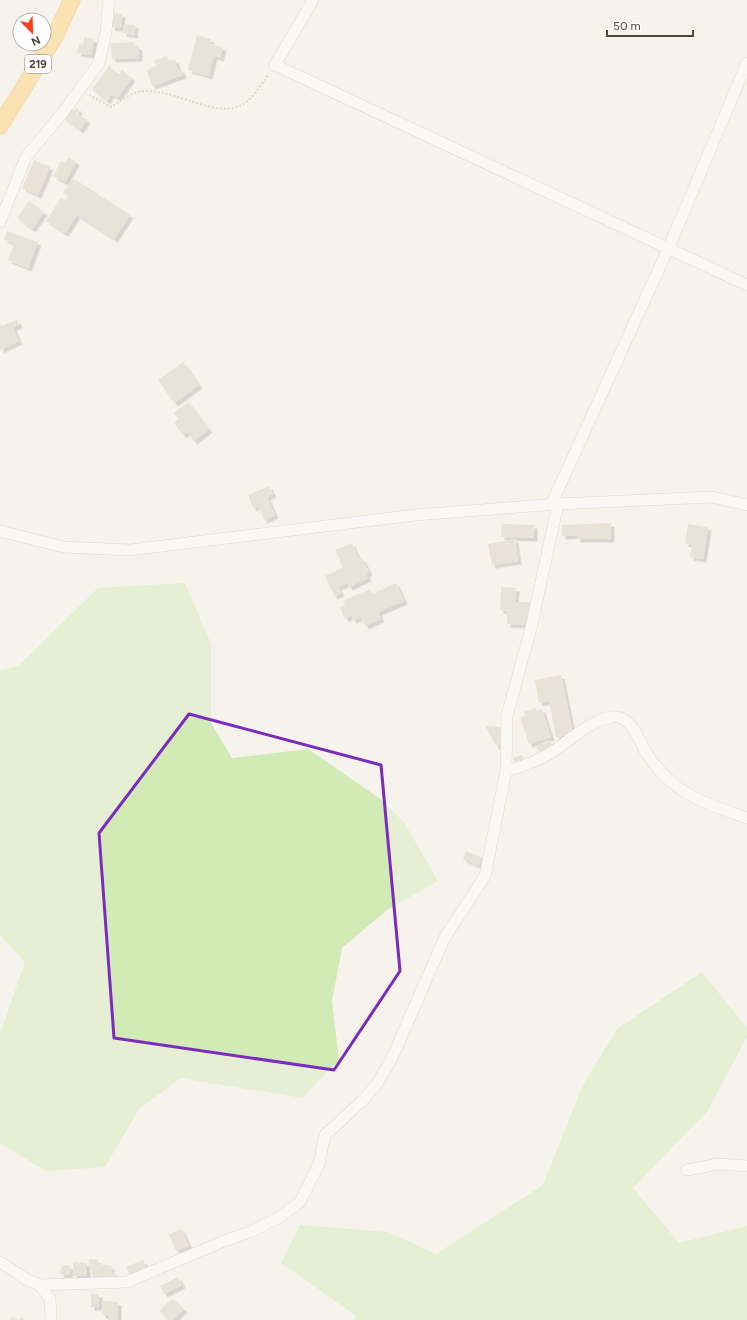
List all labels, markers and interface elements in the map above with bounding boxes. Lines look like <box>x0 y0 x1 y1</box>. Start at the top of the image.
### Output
north arrow <box>12 12 52 52</box>
scale bar <box>607 12 693 38</box>
text: 50 m <box>613 19 641 33</box>
text: N <box>29 33 42 48</box>
road number: 219 <box>25 55 51 73</box>

